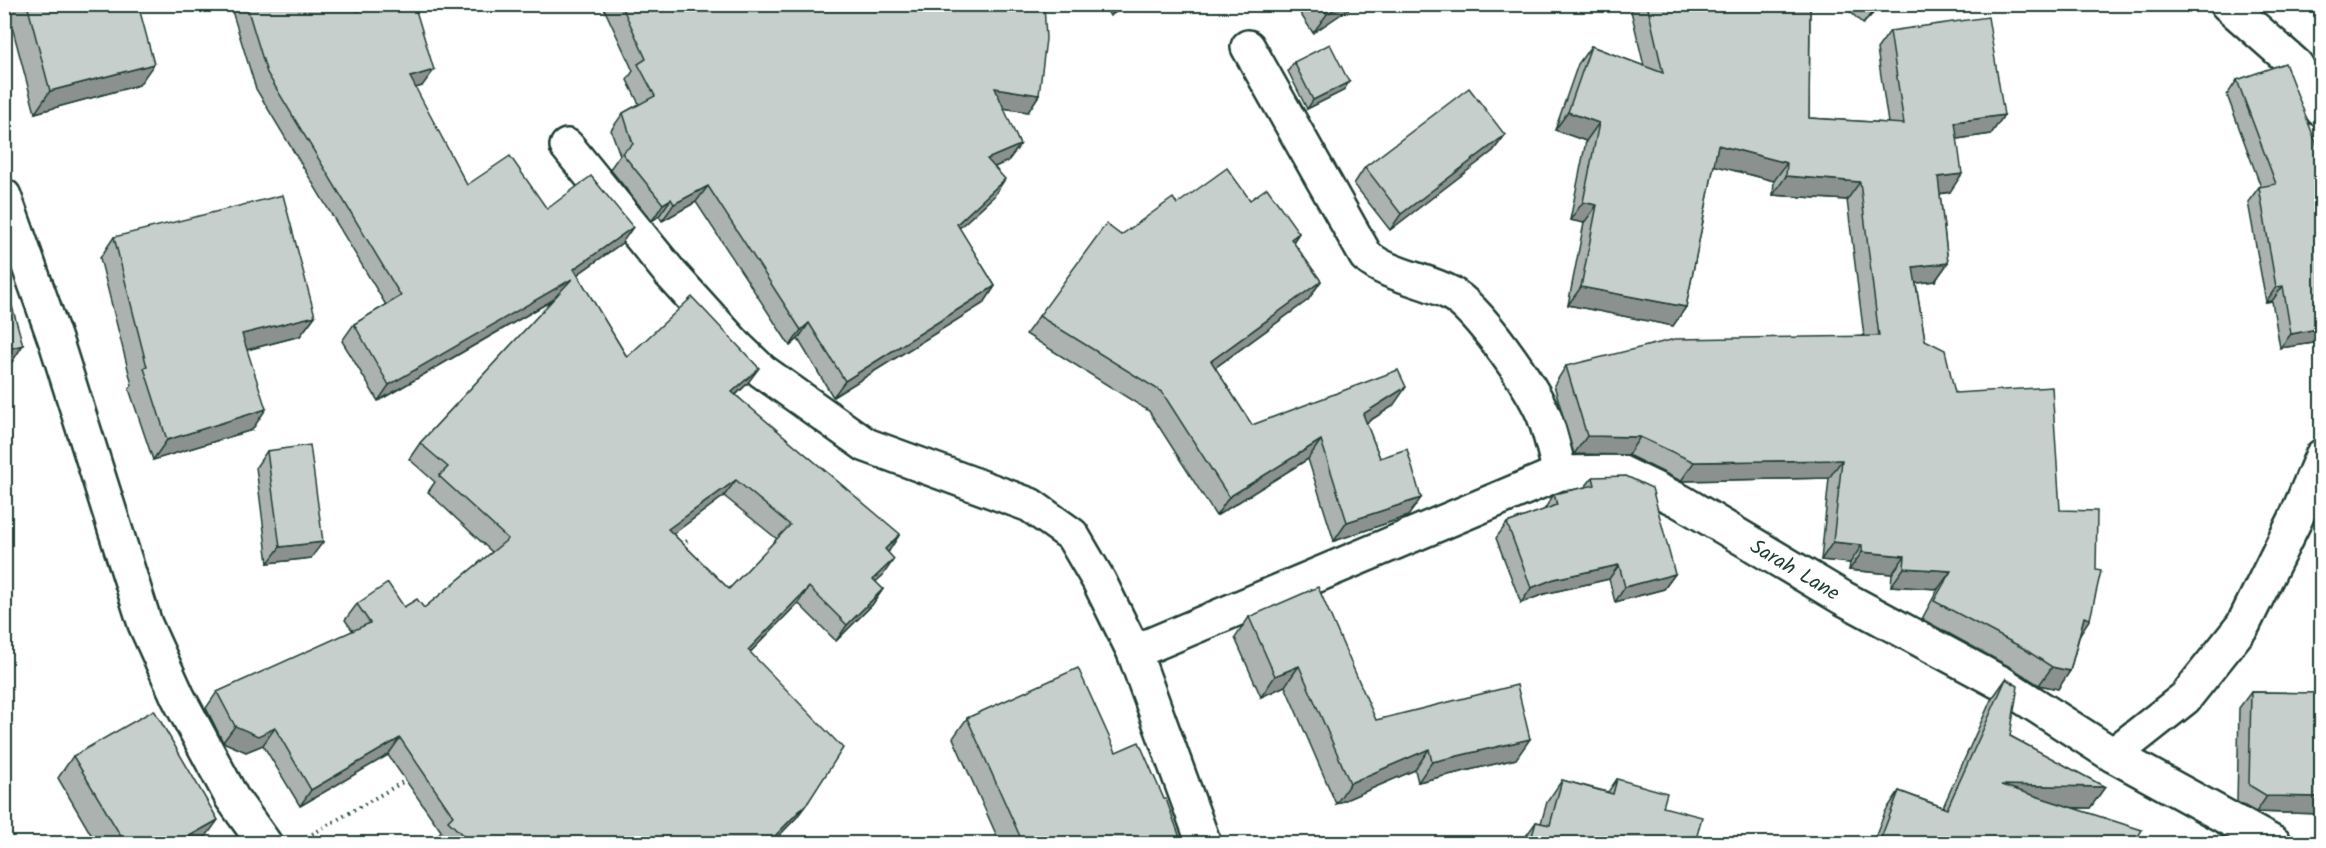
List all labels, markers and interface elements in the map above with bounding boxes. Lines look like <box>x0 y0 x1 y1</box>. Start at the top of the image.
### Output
street label: Sarah Lane <box>1743 531 1846 611</box>

